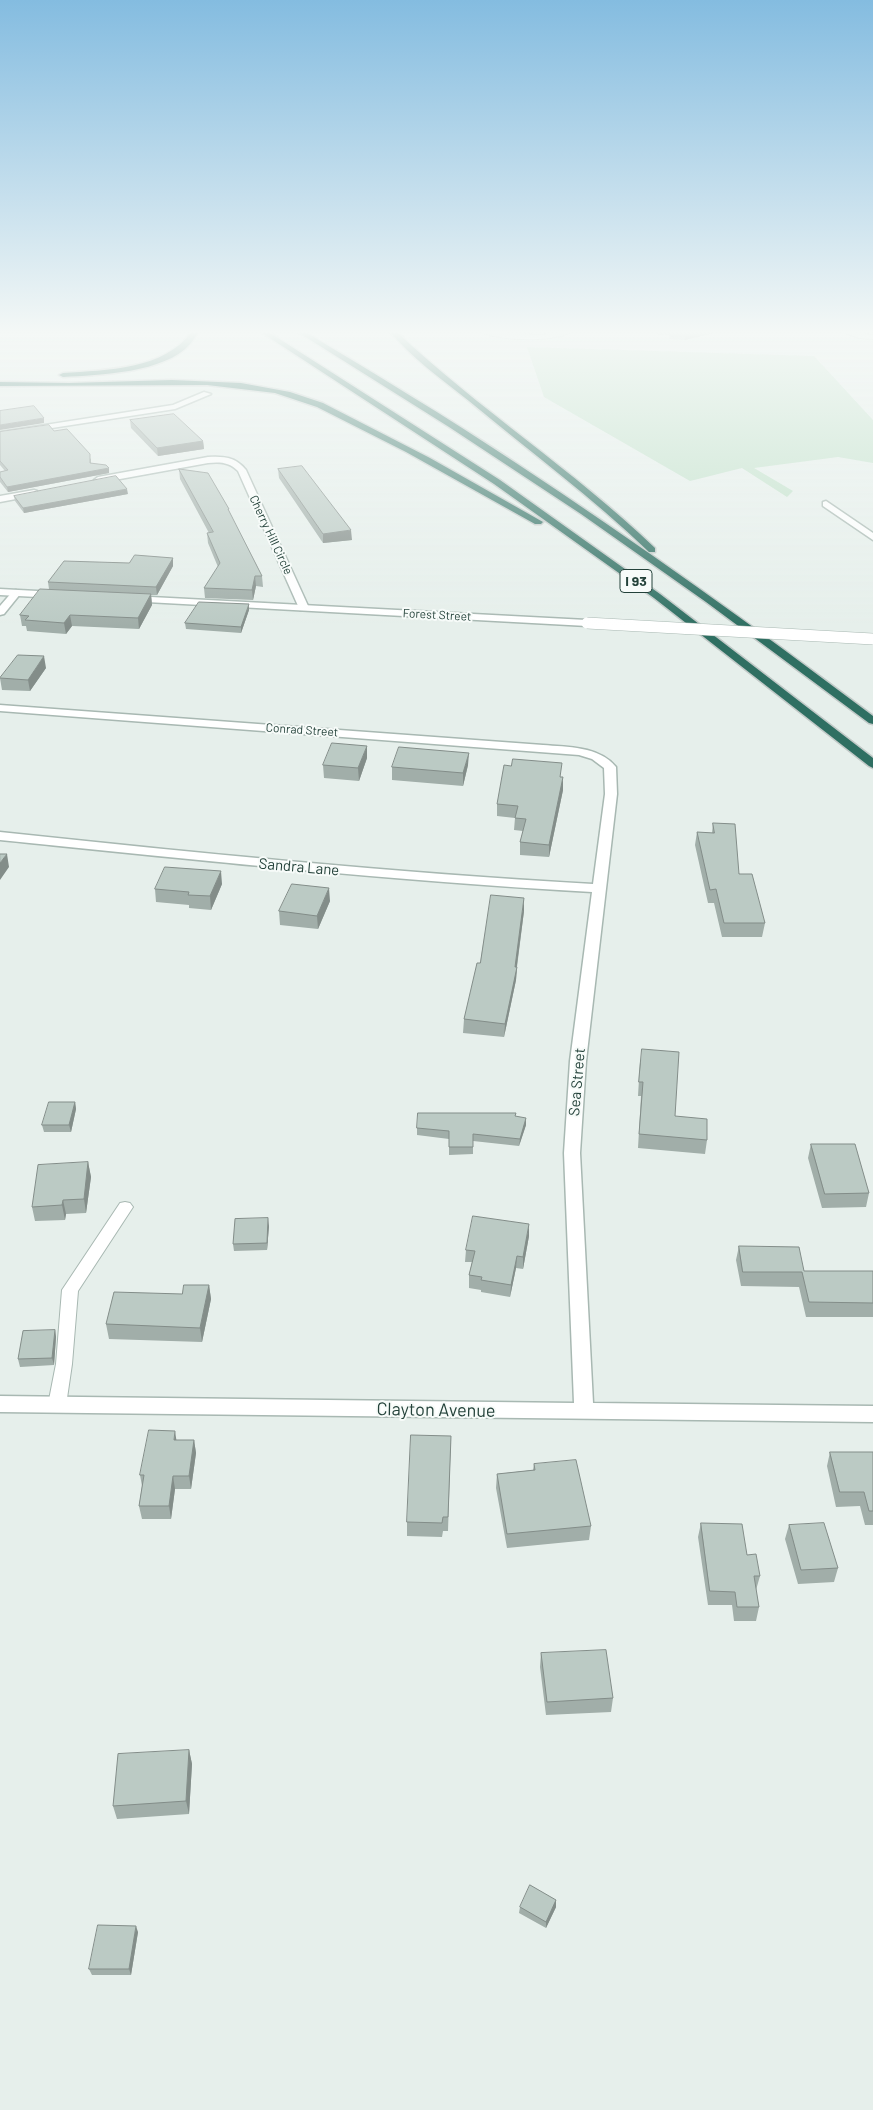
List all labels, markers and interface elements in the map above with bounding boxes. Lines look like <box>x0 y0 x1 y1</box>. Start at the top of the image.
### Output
street label: Cherry Hill Circle <box>246 493 296 577</box>
road number: I 93 <box>620 570 652 592</box>
street label: Forest Street <box>402 606 472 624</box>
street label: Conrad Street <box>265 720 339 740</box>
street label: Sandra Lane <box>258 855 340 879</box>
street label: Sea Street <box>565 1047 589 1117</box>
street label: Clayton Avenue <box>376 1398 496 1422</box>

